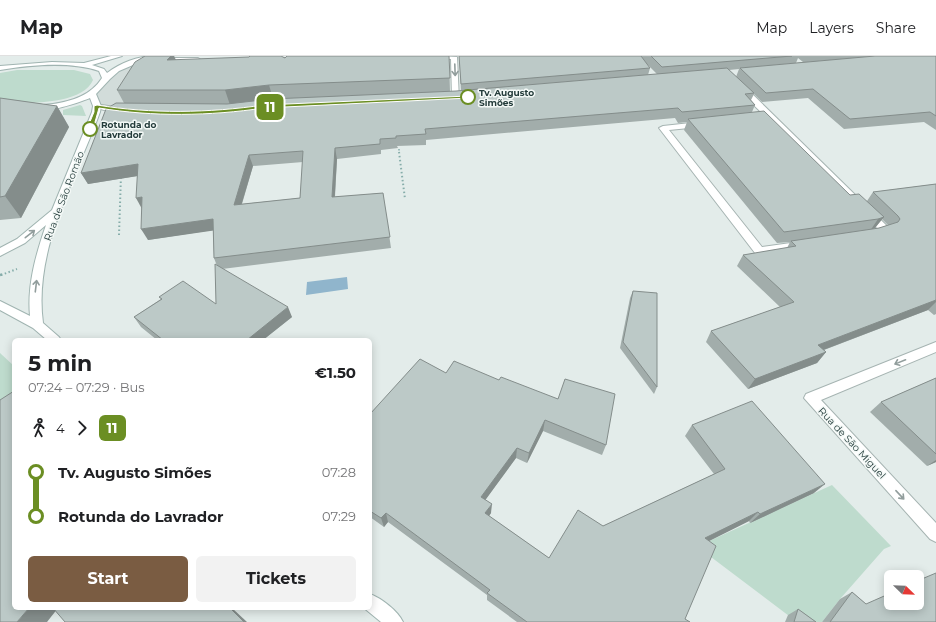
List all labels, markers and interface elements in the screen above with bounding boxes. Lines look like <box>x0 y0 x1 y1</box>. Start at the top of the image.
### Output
text: Map <box>20 16 63 39</box>
text: Map <box>756 19 787 37</box>
text: Layers <box>809 19 854 37</box>
text: Share <box>876 19 916 37</box>
one-way arrow <box>451 63 458 76</box>
place label: Tv. Augusto Simões <box>479 87 534 108</box>
marker: Tv. Augusto Simões <box>460 89 476 105</box>
line badge: 11 <box>252 94 288 120</box>
text: 11 <box>265 98 275 116</box>
place label: Rotunda do Lavrador <box>101 119 156 140</box>
marker: Rotunda do Lavrador <box>82 121 98 137</box>
street label: Rua de São Romão <box>41 149 87 243</box>
one-way arrow <box>24 230 35 238</box>
one-way arrow <box>32 280 40 293</box>
text: 5 min <box>28 350 92 377</box>
one-way arrow <box>894 358 906 366</box>
text: €1.50 <box>315 363 356 382</box>
text: 07:24 – 07:29 · Bus <box>28 379 145 395</box>
street label: Rua de São Miguel <box>815 404 889 482</box>
icon: walk <box>28 417 50 439</box>
icon: forward <box>71 417 93 439</box>
text: 11 <box>107 419 118 437</box>
text: 4 <box>56 420 65 436</box>
text: Tv. Augusto Simões <box>58 463 211 482</box>
text: 07:28 <box>322 464 356 480</box>
one-way arrow <box>896 490 905 500</box>
text: Rotunda do Lavrador <box>58 507 224 526</box>
text: 07:29 <box>322 508 356 524</box>
button: Start <box>28 556 188 602</box>
button: Tickets <box>196 556 356 602</box>
north arrow <box>884 570 924 610</box>
map controls <box>884 570 924 610</box>

